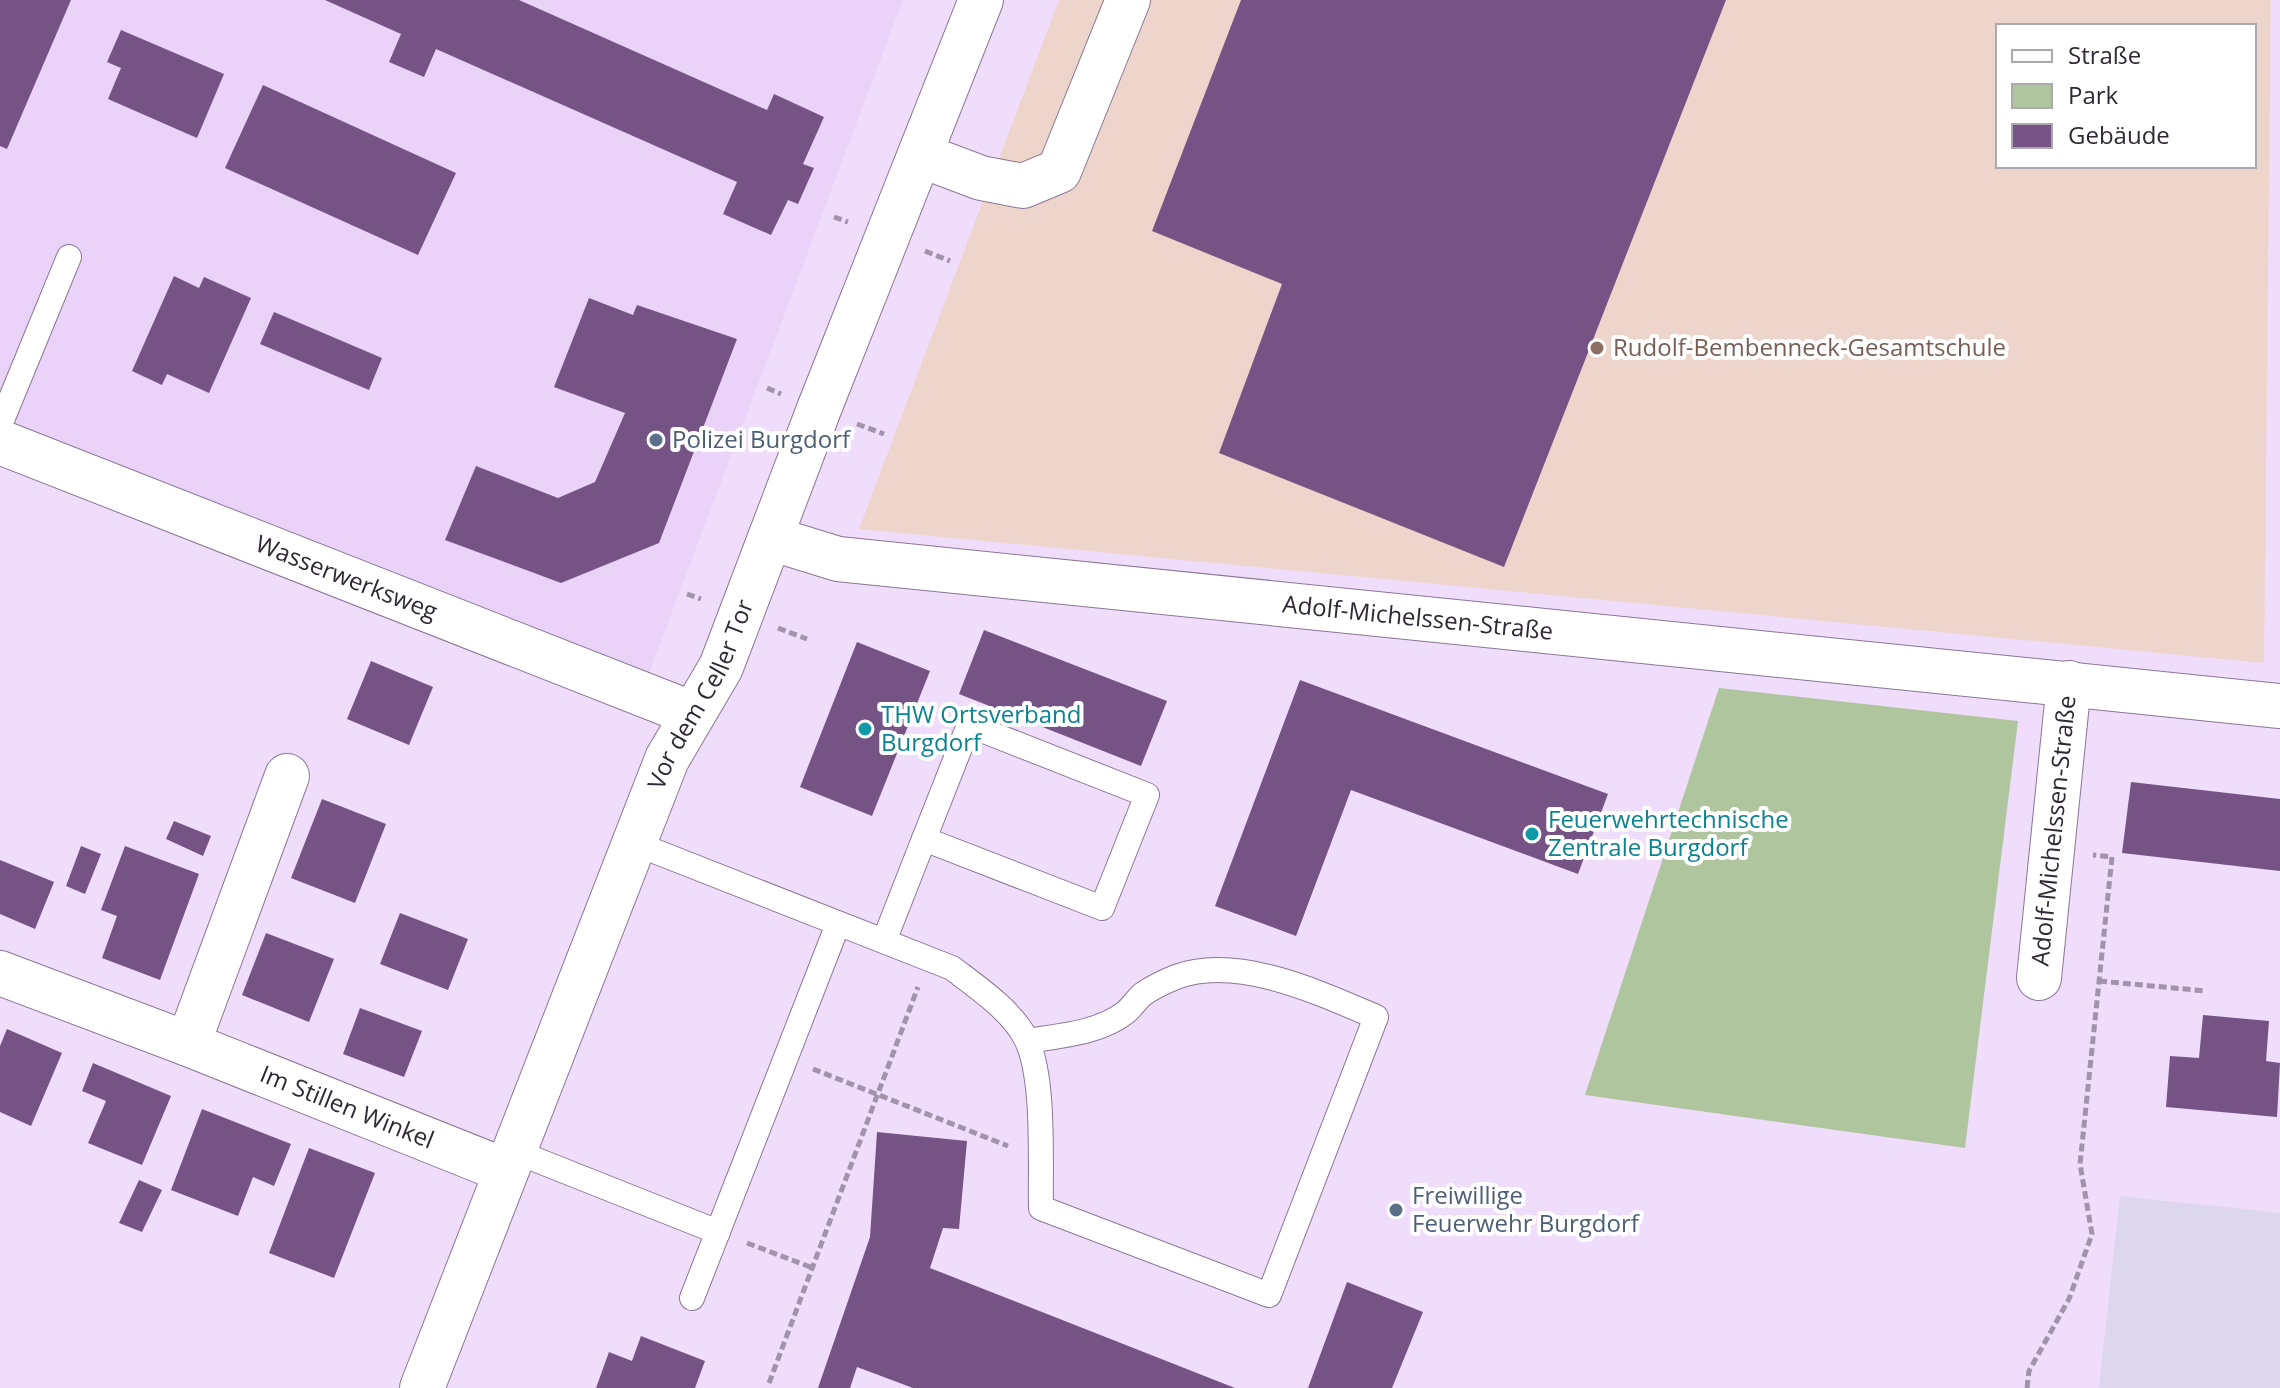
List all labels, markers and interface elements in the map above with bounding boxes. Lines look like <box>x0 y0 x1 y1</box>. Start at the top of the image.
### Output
legend <box>1996 24 2256 168</box>
text: Straße <box>2068 38 2141 71</box>
text: Park <box>2068 78 2119 111</box>
text: Gebäude <box>2068 118 2170 151</box>
place label: Rudolf-Bembenneck-Gesamtschule <box>1613 330 2006 363</box>
marker: Rudolf-Bembenneck-Gesamtschule <box>1588 339 1606 357</box>
place label: Polizei Burgdorf <box>672 422 852 455</box>
marker: Polizei Burgdorf <box>647 431 665 449</box>
street label: Wasserwerksweg <box>251 526 443 627</box>
street label: Adolf-Michelssen-Straße <box>1281 586 1555 647</box>
street label: Vor dem Celler Tor <box>639 594 760 794</box>
street label: Adolf-Michelssen-Straße <box>2022 694 2083 967</box>
place label: THW Ortsverband Burgdorf <box>881 697 1081 758</box>
marker: THW Ortsverband Burgdorf <box>856 720 874 738</box>
place label: Feuerwehrtechnische Zentrale Burgdorf <box>1548 802 1789 863</box>
marker: Feuerwehrtechnische Zentrale Burgdorf <box>1523 825 1541 843</box>
street label: Im Stillen Winkel <box>256 1056 439 1156</box>
place label: Freiwillige Feuerwehr Burgdorf <box>1412 1178 1641 1239</box>
marker: Freiwillige Feuerwehr Burgdorf <box>1387 1201 1405 1219</box>

